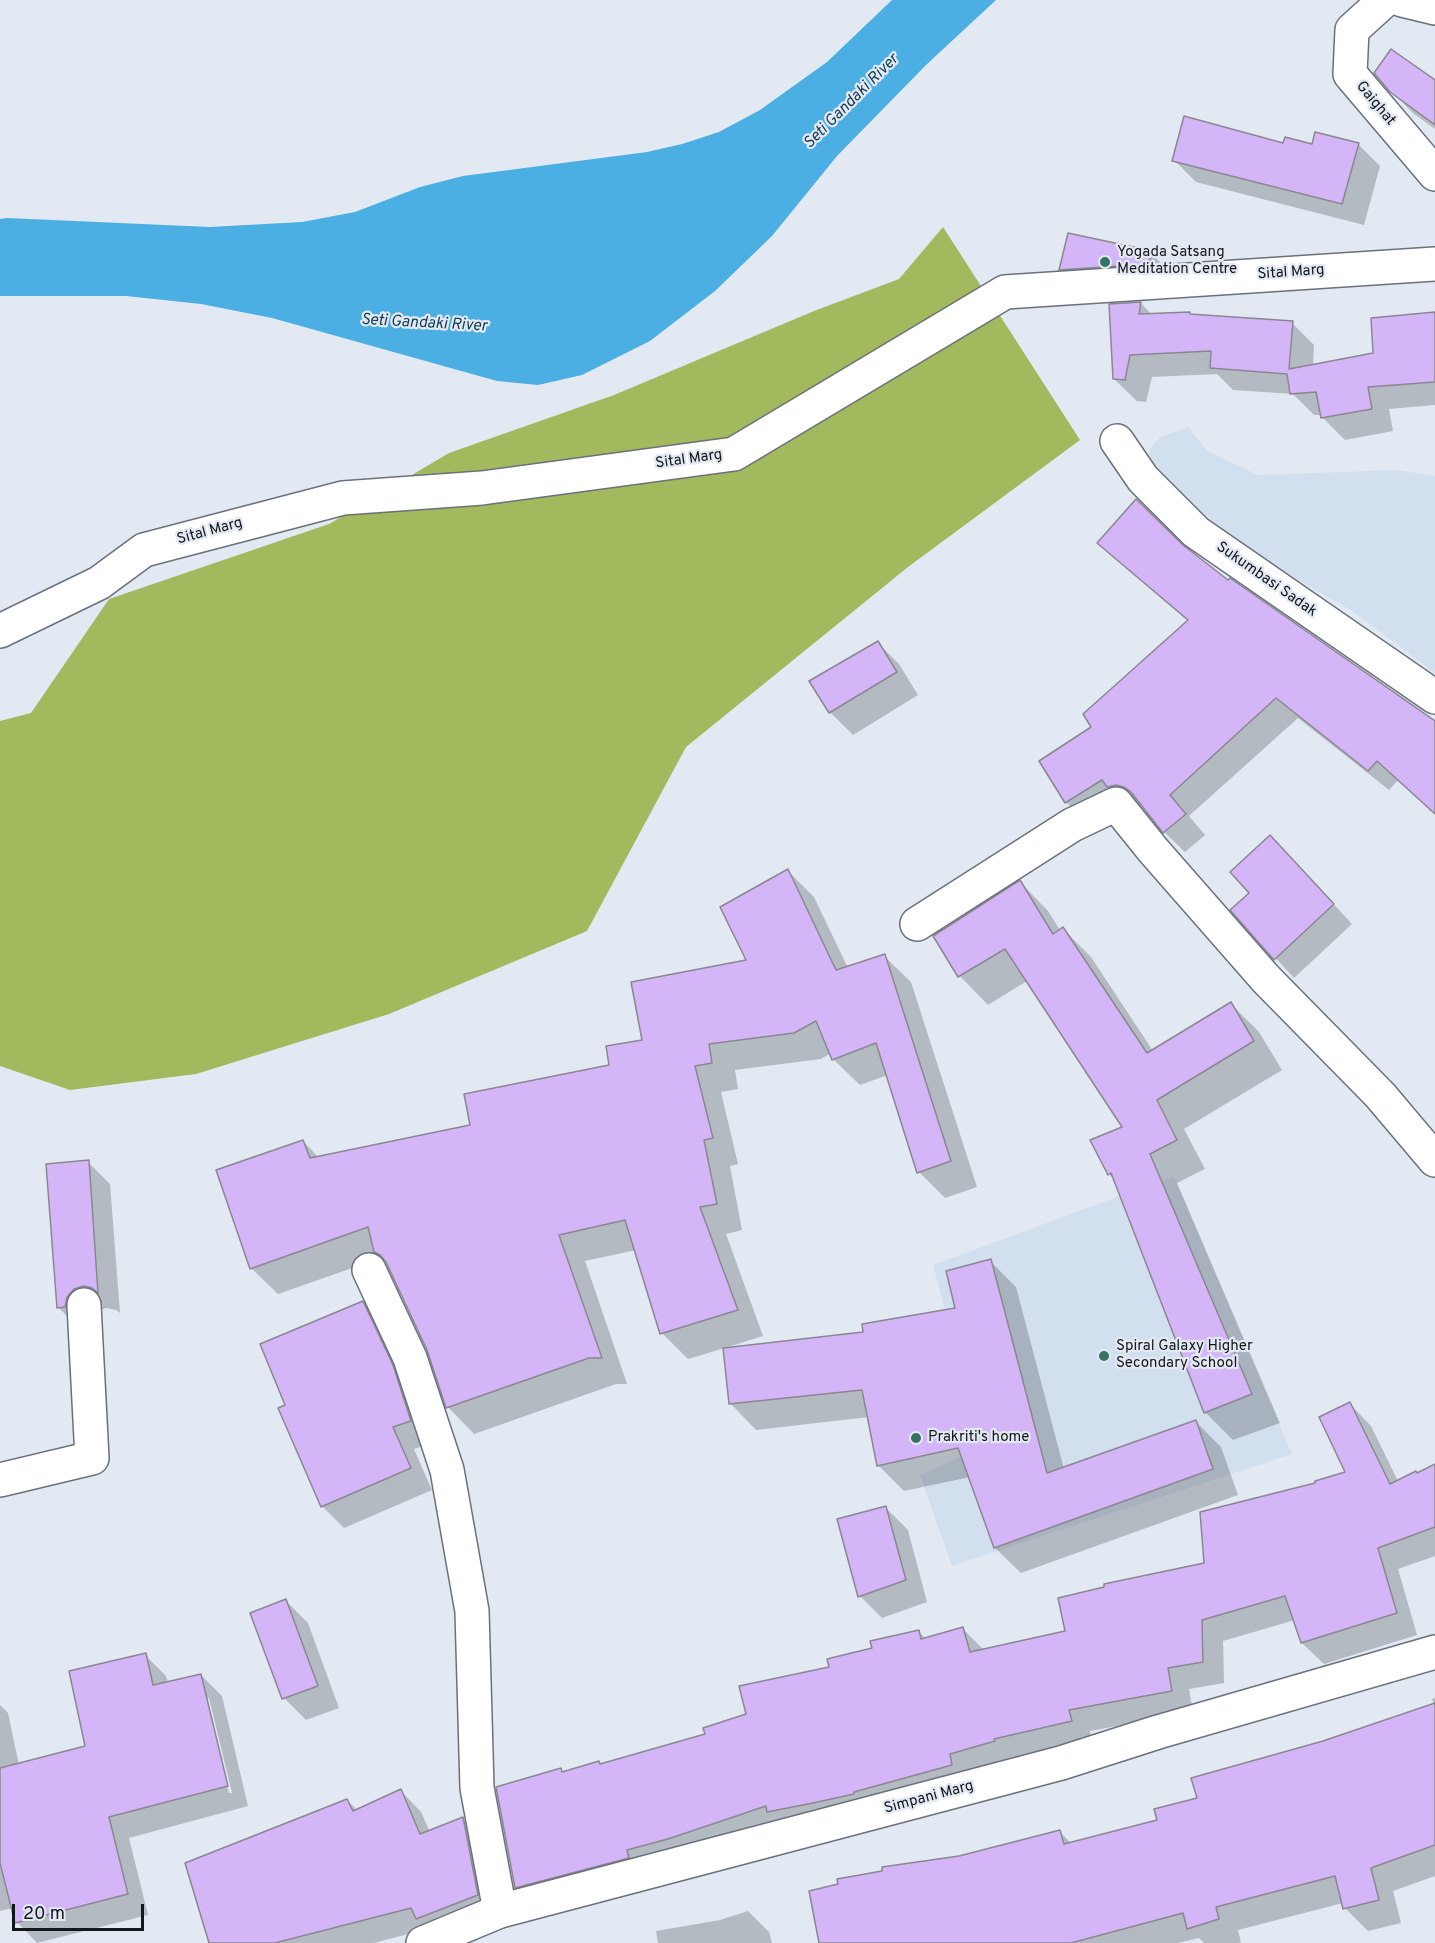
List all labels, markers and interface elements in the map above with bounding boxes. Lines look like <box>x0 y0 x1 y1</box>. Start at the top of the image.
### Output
water label: Seti Gandaki River <box>801 51 903 153</box>
street label: Gaighat <box>1351 78 1399 130</box>
place label: Yogada Satsang Meditation Centre <box>1117 244 1237 279</box>
marker: Yogada Satsang Meditation Centre <box>1098 255 1112 269</box>
street label: Sital Marg <box>1257 262 1325 284</box>
water label: Seti Gandaki River <box>360 311 488 337</box>
street label: Sital Marg <box>654 446 724 474</box>
street label: Sital Marg <box>175 515 245 549</box>
street label: Sukumbasi Sadak <box>1212 539 1320 621</box>
place label: Spiral Galaxy Higher Secondary School <box>1116 1338 1253 1373</box>
marker: Spiral Galaxy Higher Secondary School <box>1097 1349 1111 1363</box>
place label: Prakriti's home <box>928 1429 1029 1447</box>
marker: Prakriti's home <box>909 1431 923 1445</box>
street label: Simpani Marg <box>882 1777 976 1819</box>
scale bar <box>15 1892 147 1930</box>
text: 20 m <box>23 1903 65 1926</box>

